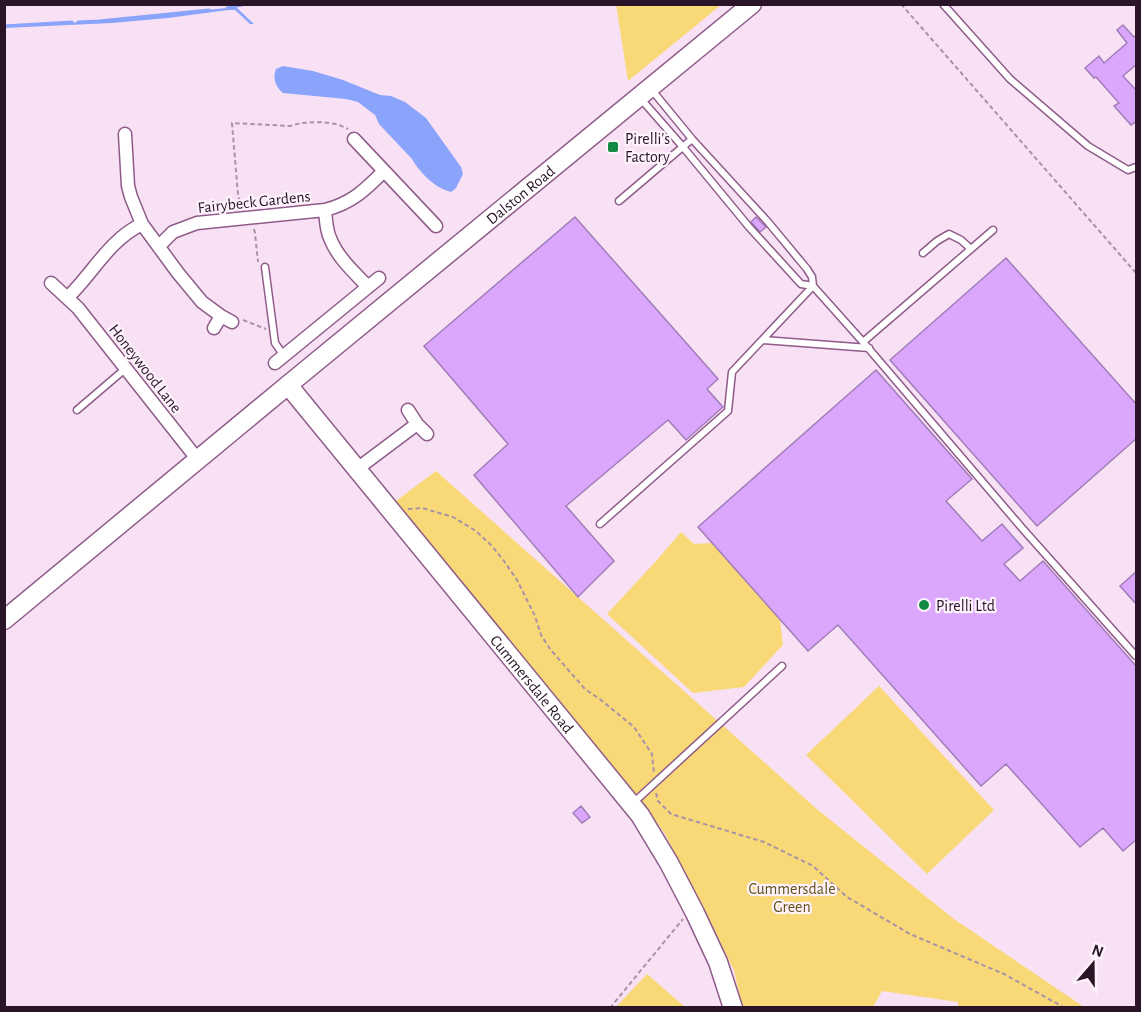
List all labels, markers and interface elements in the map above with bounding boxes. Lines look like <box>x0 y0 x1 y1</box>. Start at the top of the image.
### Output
place label: Pirelli's Factory <box>625 131 670 166</box>
marker: Pirelli's Factory <box>606 140 620 154</box>
street label: Dalston Road <box>484 163 558 228</box>
street label: Fairybeck Gardens <box>197 188 311 217</box>
street label: Honeywood Lane <box>105 321 185 417</box>
marker: Pirelli Ltd <box>917 598 931 612</box>
place label: Pirelli Ltd <box>936 598 995 614</box>
street label: Cummersdale Road <box>487 632 576 736</box>
park label: Cummersdale Green <box>748 881 836 915</box>
north arrow <box>1063 934 1123 994</box>
text: N <box>1090 941 1106 960</box>

